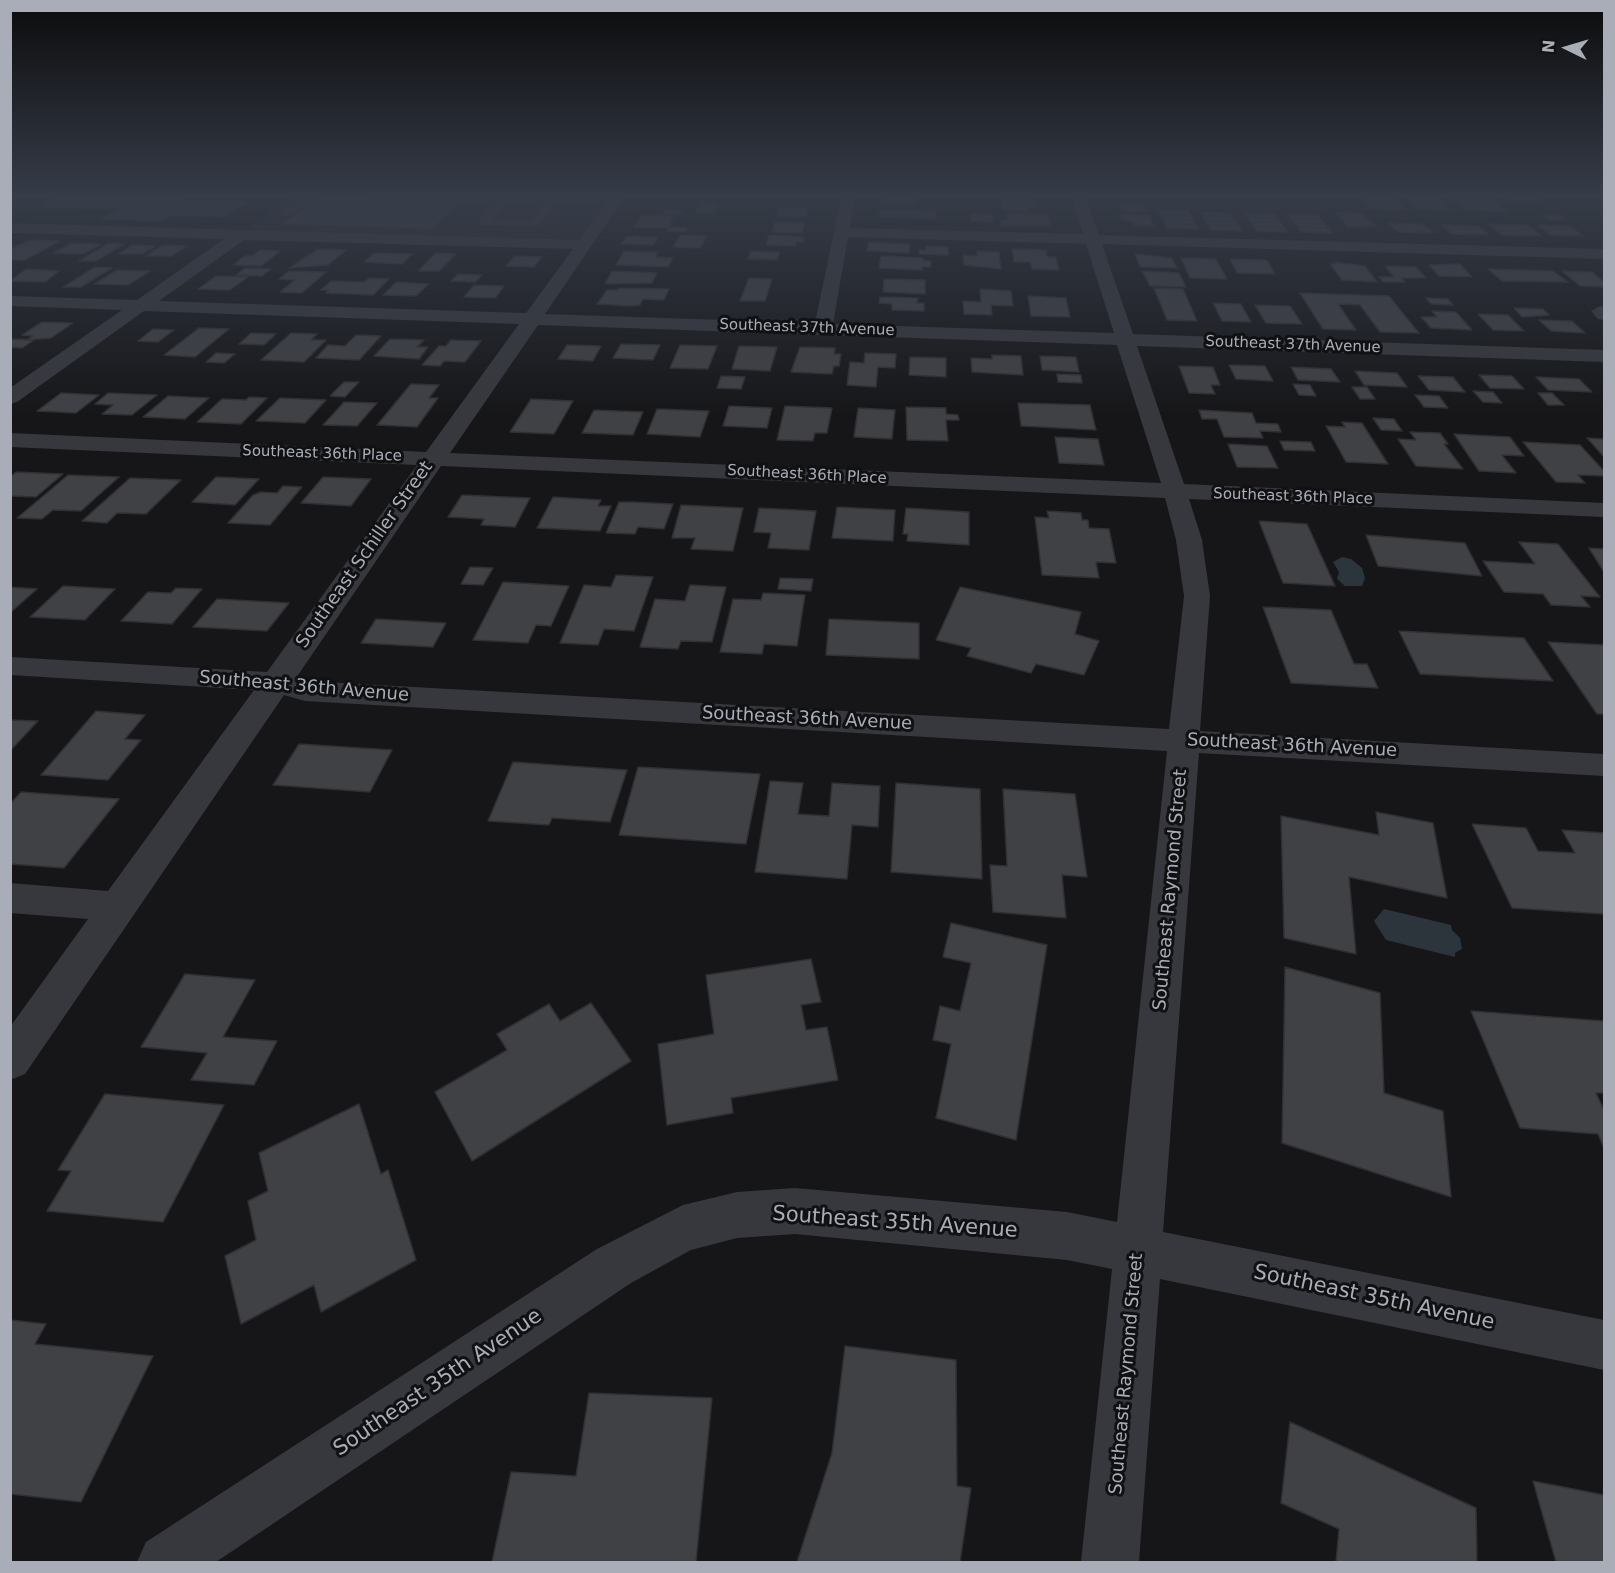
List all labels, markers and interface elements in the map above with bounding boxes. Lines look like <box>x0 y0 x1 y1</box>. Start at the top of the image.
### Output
north arrow <box>1537 18 1597 78</box>
text: N <box>1539 39 1559 54</box>
street label: Southeast 37th Avenue <box>719 316 895 340</box>
street label: Southeast 37th Avenue <box>1205 333 1381 357</box>
street label: Southeast 36th Place <box>242 442 402 466</box>
street label: Southeast Schiller Street <box>292 457 438 653</box>
street label: Southeast 36th Place <box>727 462 887 488</box>
street label: Southeast 36th Place <box>1213 485 1373 509</box>
street label: Southeast 36th Avenue <box>198 667 410 707</box>
street label: Southeast 36th Avenue <box>701 703 913 735</box>
street label: Southeast 36th Avenue <box>1186 730 1398 762</box>
street label: Southeast Raymond Street <box>1150 768 1192 1012</box>
street label: Southeast 35th Avenue <box>772 1202 1018 1244</box>
street label: Southeast Raymond Street <box>1106 1252 1148 1496</box>
street label: Southeast 35th Avenue <box>1251 1260 1497 1336</box>
street label: Southeast 35th Avenue <box>329 1304 547 1462</box>

